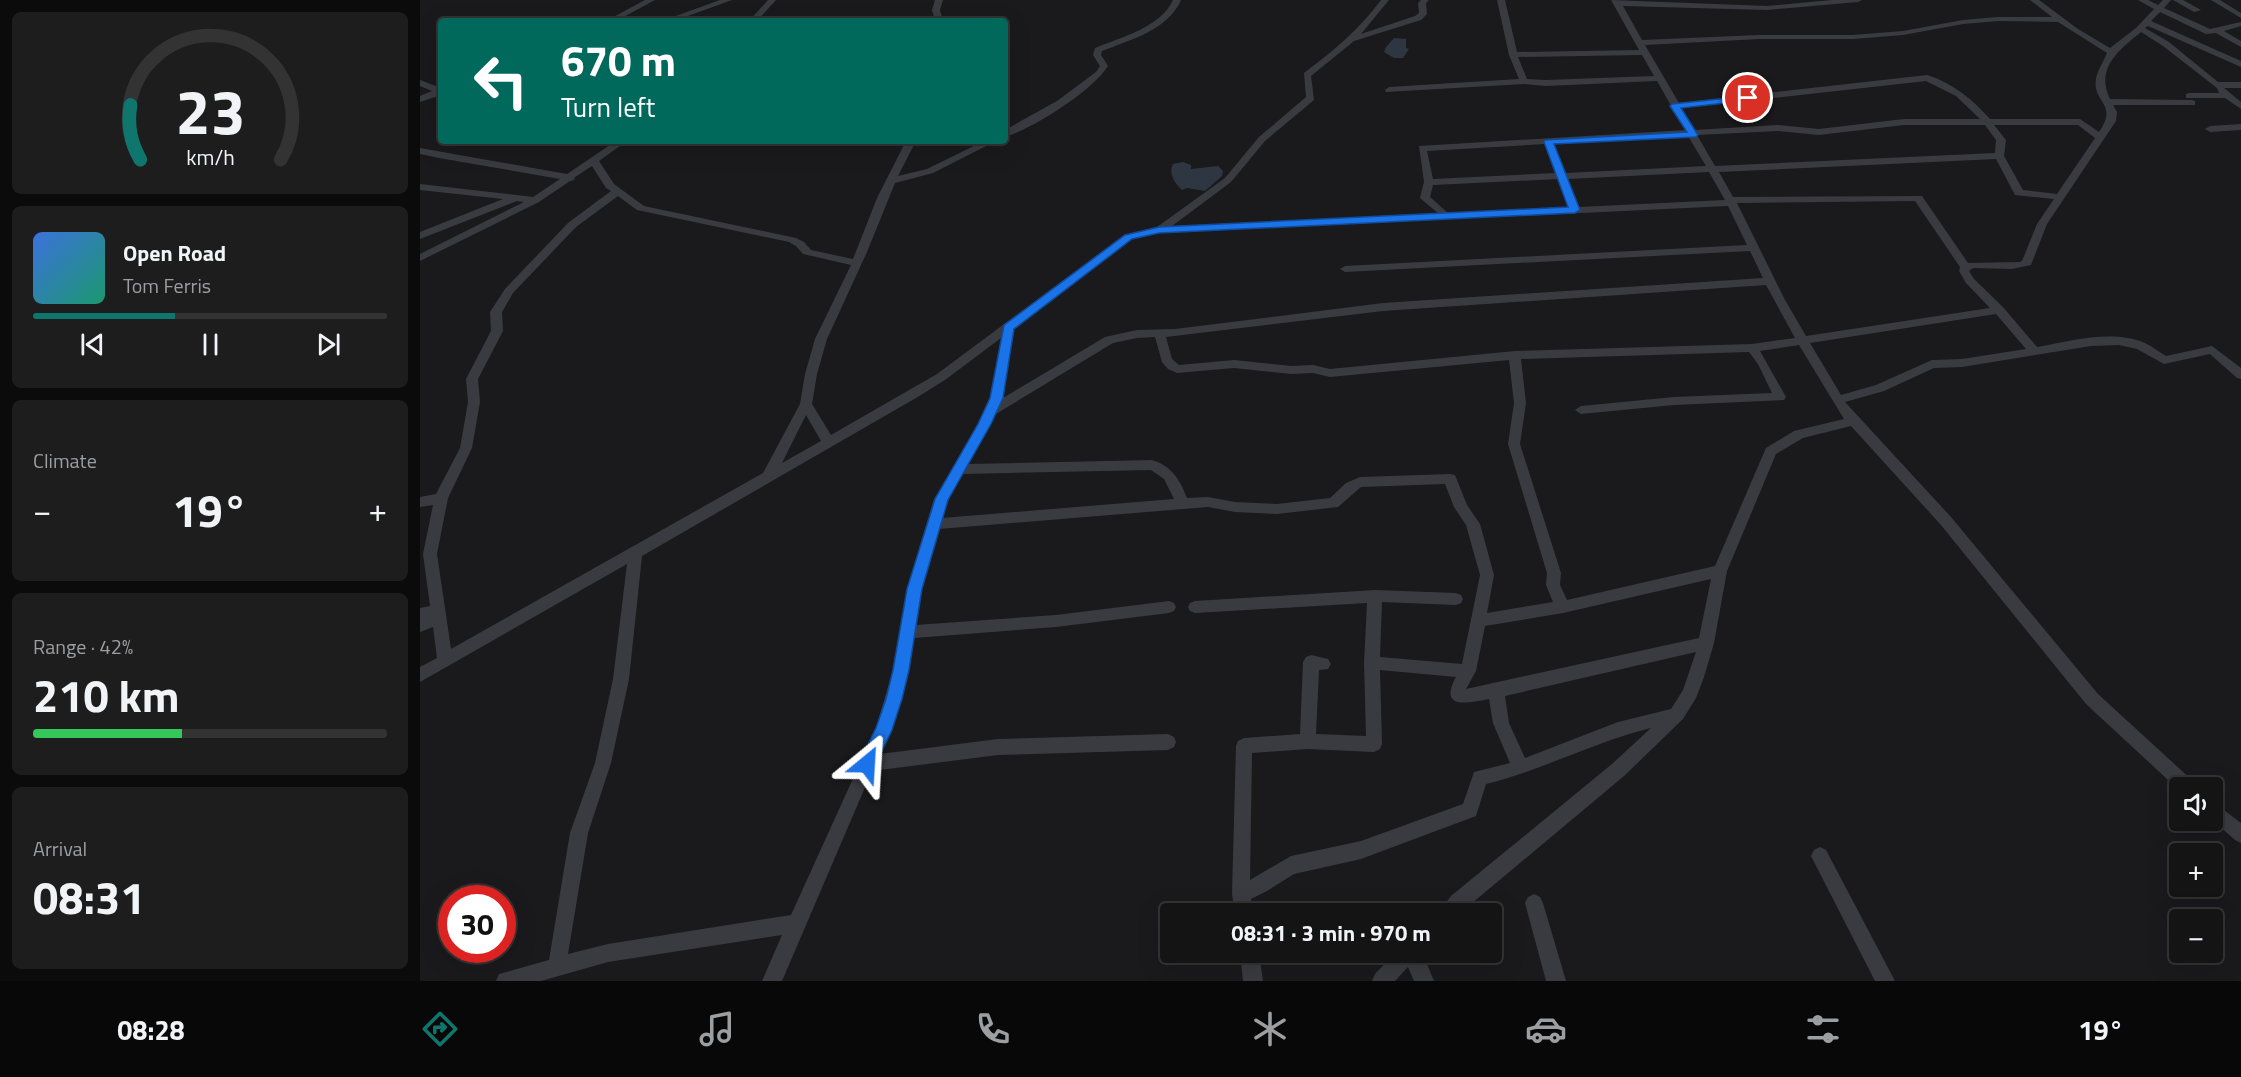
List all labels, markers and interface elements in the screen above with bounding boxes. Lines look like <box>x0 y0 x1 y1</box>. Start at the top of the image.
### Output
text: 670 m <box>561 28 676 92</box>
icon: left <box>462 42 540 120</box>
text: 23 <box>175 63 245 158</box>
pin <box>1722 72 1773 123</box>
icon: arrive <box>1731 81 1764 114</box>
text: Turn left <box>561 86 655 127</box>
text: km/h <box>186 141 234 173</box>
text: Open Road <box>123 236 226 270</box>
text: Tom Ferris <box>123 270 211 301</box>
icon: previous <box>76 328 109 361</box>
icon: pause <box>194 328 227 361</box>
icon: next <box>312 328 345 361</box>
text: Climate <box>33 445 97 476</box>
text: 19° <box>172 476 248 544</box>
text: − <box>33 485 51 535</box>
text: + <box>369 485 387 535</box>
text: Range · 42% <box>33 631 133 662</box>
text: 210 km <box>33 661 179 729</box>
position arrow <box>835 732 899 796</box>
map controls <box>2169 777 2223 963</box>
button: sound <box>2169 777 2223 831</box>
text: Arrival <box>33 833 87 864</box>
button: + <box>2169 843 2223 897</box>
text: 08:31 <box>33 863 145 931</box>
speed limit sign: 30 <box>438 885 516 963</box>
button: − <box>2169 909 2223 963</box>
text: 08:31 · 3 min · 970 m <box>1231 916 1431 950</box>
icon: directions <box>419 1008 461 1050</box>
icon: music <box>696 1008 738 1050</box>
icon: phone <box>972 1008 1014 1050</box>
icon: climate <box>1249 1008 1291 1050</box>
icon: car <box>1525 1008 1567 1050</box>
icon: filters <box>1802 1008 1844 1050</box>
text: 08:28 <box>117 1009 185 1050</box>
text: 19° <box>2078 1009 2124 1050</box>

